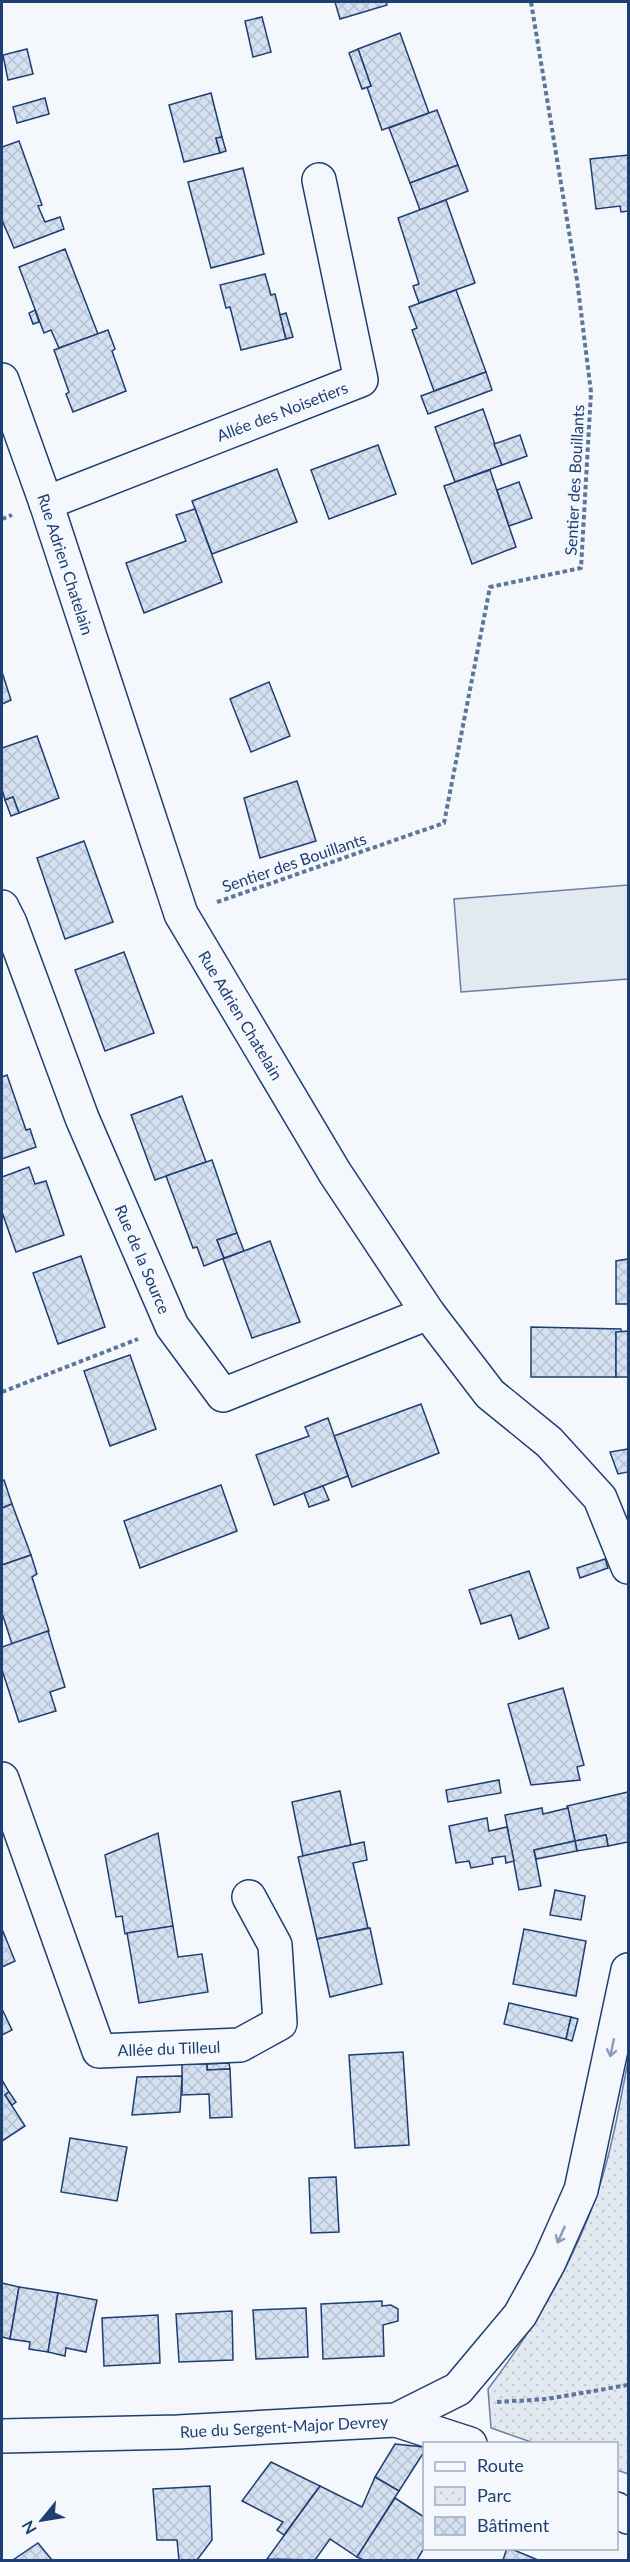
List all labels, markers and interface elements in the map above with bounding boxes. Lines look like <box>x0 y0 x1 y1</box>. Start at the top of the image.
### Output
street label: Allée des Noisetiers <box>214 377 350 445</box>
street label: Sentier des Bouillants <box>561 404 587 556</box>
street label: Rue Adrien Chatelain <box>34 491 98 637</box>
street label: Sentier des Bouillants <box>219 828 369 896</box>
street label: Rue Adrien Chatelain <box>195 947 287 1083</box>
street label: Rue de la Source <box>111 1202 175 1316</box>
street label: Allée du Tilleul <box>117 2037 221 2059</box>
one-way arrow <box>606 2037 617 2057</box>
one-way arrow <box>554 2226 565 2244</box>
street label: Rue du Sergent-Major Devrey <box>179 2411 389 2441</box>
legend <box>423 2442 618 2550</box>
text: Route <box>477 2454 524 2476</box>
text: Parc <box>477 2484 512 2506</box>
north arrow <box>12 2490 72 2550</box>
text: Bâtiment <box>477 2514 550 2536</box>
text: N <box>17 2518 40 2538</box>

